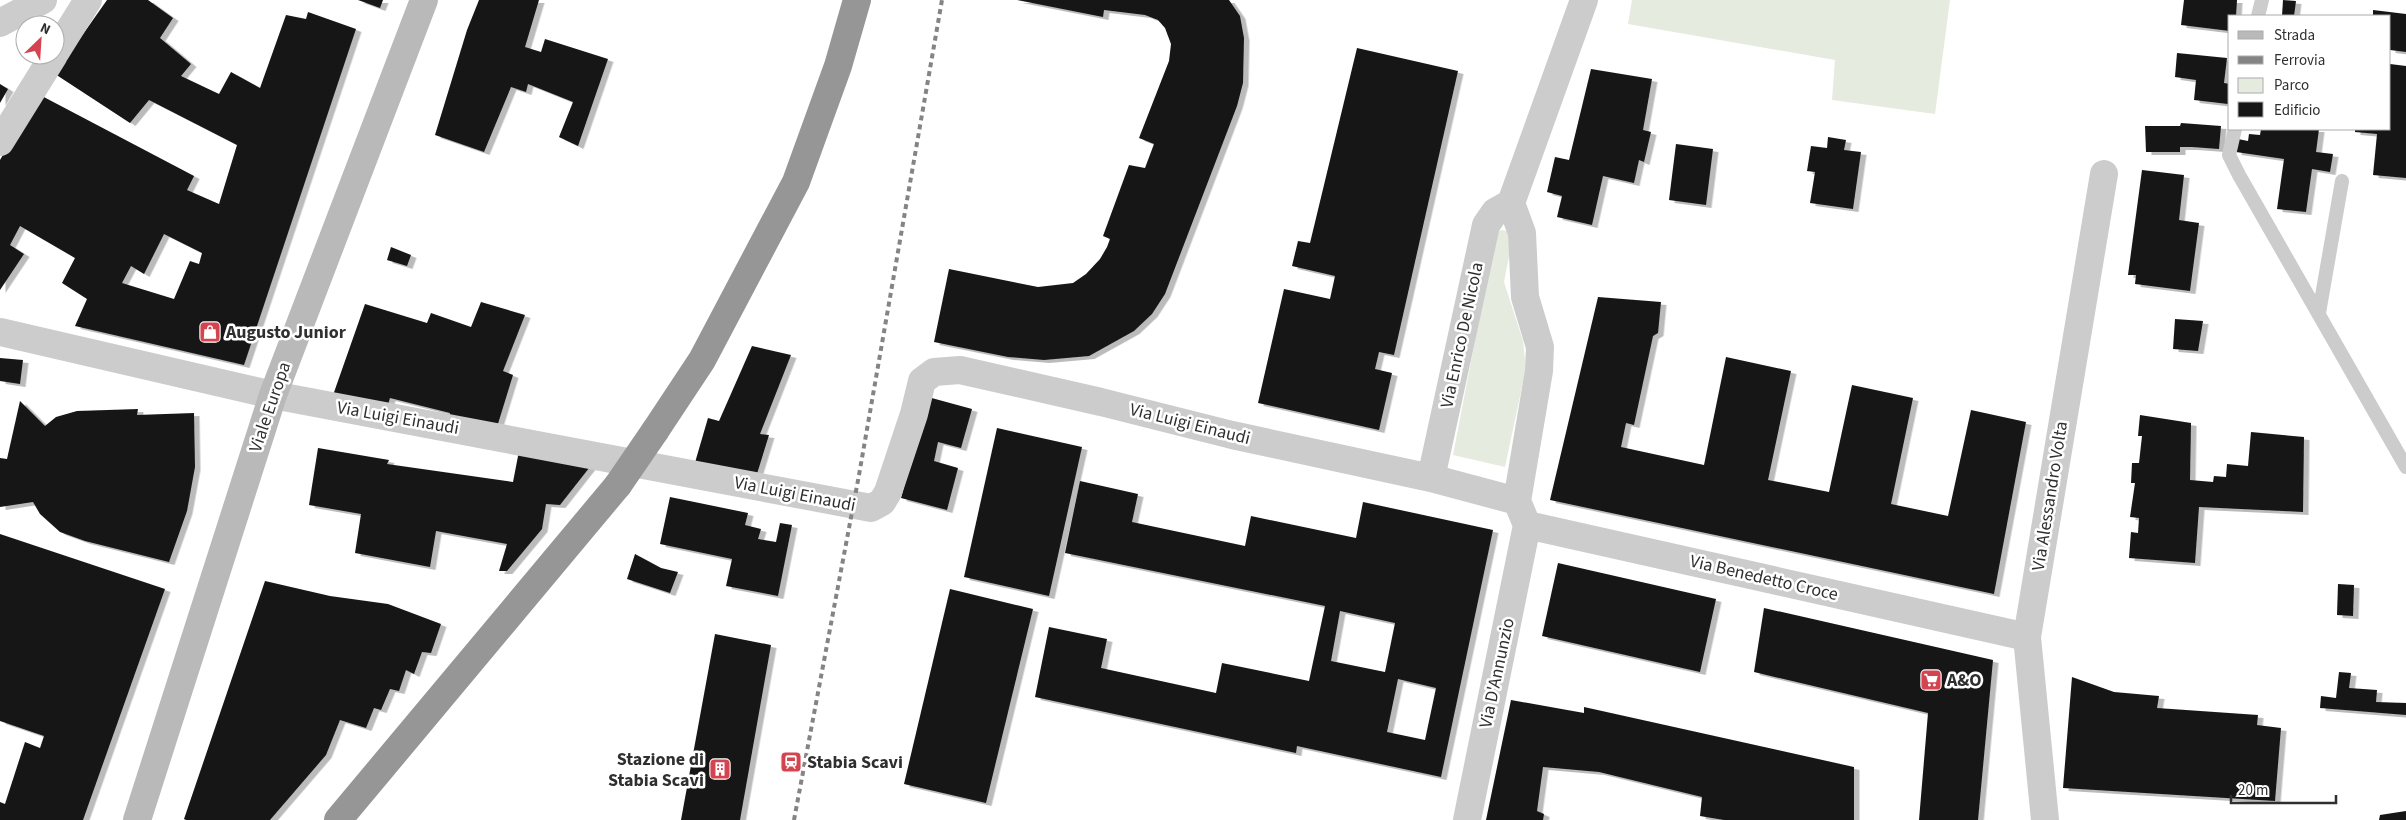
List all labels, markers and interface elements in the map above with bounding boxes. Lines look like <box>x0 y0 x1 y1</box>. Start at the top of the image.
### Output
north arrow <box>15 15 65 65</box>
legend <box>2228 15 2391 130</box>
text: N <box>37 18 54 40</box>
text: Strada <box>2274 25 2315 46</box>
text: Ferrovia <box>2274 50 2325 71</box>
text: Parco <box>2274 75 2309 96</box>
text: Edificio <box>2274 100 2321 121</box>
street label: Via Enrico De Nicola <box>1434 260 1490 410</box>
shop icon: Augusto Junior <box>198 320 222 344</box>
place label: Augusto Junior <box>225 320 347 345</box>
street label: Viale Europa <box>243 359 297 455</box>
street label: Via Luigi Einaudi <box>335 395 461 441</box>
street label: Via Luigi Einaudi <box>1127 397 1253 451</box>
street label: Via Alessandro Volta <box>2026 419 2074 573</box>
street label: Via Luigi Einaudi <box>732 470 858 518</box>
street label: Via Benedetto Croce <box>1688 549 1841 607</box>
street label: Via D'Annunzio <box>1473 616 1521 730</box>
supermarket icon: A&O <box>1919 668 1943 692</box>
place label: A&O <box>1946 668 1982 693</box>
place label: Stazione di Stabia Scavi <box>608 747 704 793</box>
station icon: Stabia Scavi <box>779 750 803 774</box>
place label: Stabia Scavi <box>807 750 903 775</box>
building icon: Stazione di Stabia Scavi <box>708 757 732 781</box>
scale bar <box>2231 772 2336 804</box>
text: 20 m <box>2238 780 2268 801</box>

